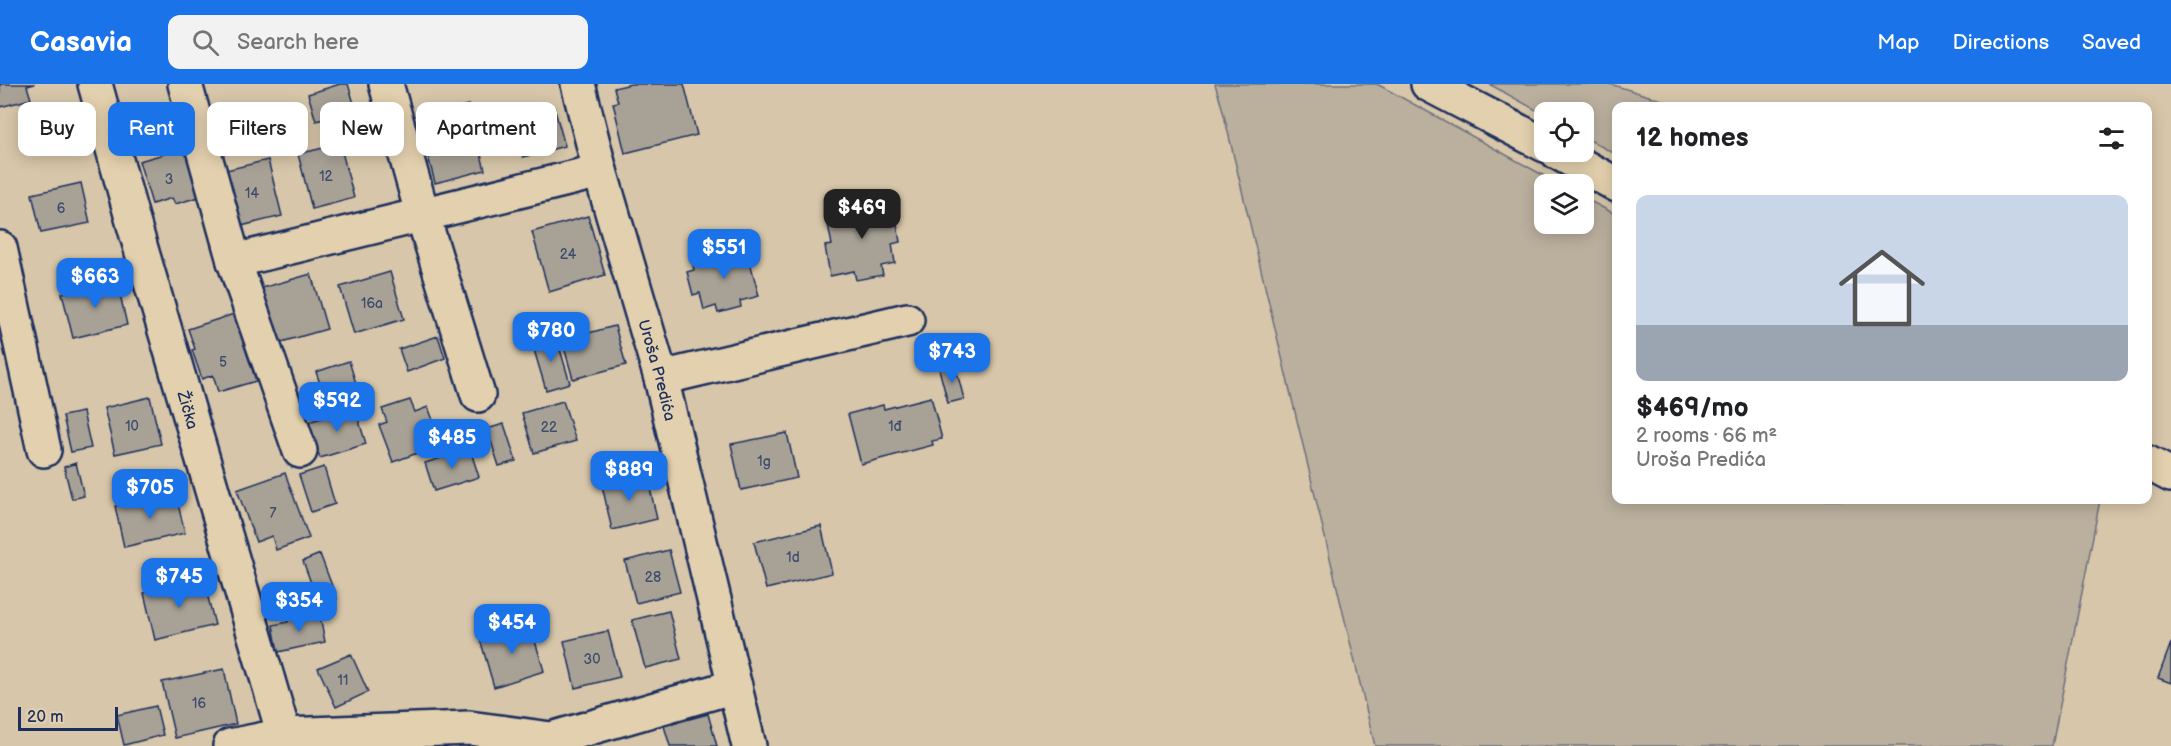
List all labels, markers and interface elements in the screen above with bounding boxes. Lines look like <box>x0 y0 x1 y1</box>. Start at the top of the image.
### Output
search box <box>168 15 588 69</box>
text: Casavia <box>30 26 132 59</box>
icon: search <box>189 26 222 59</box>
text: Search here <box>237 29 359 56</box>
text: Map <box>1877 30 1920 55</box>
text: Directions <box>1953 30 2049 55</box>
text: Saved <box>2082 30 2141 55</box>
chip: Buy <box>18 102 96 156</box>
chip: Rent <box>108 102 195 156</box>
chip: Filters <box>207 102 308 156</box>
chip: New <box>320 102 404 156</box>
chip: Apartment <box>416 102 557 156</box>
map controls <box>1534 102 1594 234</box>
button: locate <box>1534 102 1594 162</box>
icon: filters <box>2095 122 2128 155</box>
text: 12 homes <box>1636 123 1748 154</box>
house number: 12 <box>319 168 334 185</box>
house number: 3 <box>165 171 173 188</box>
button: layers <box>1534 174 1594 234</box>
house number: 14 <box>245 185 259 202</box>
pin: $469 <box>826 189 898 240</box>
text: $469 <box>838 196 886 220</box>
house number: 6 <box>57 200 66 217</box>
pin: $551 <box>688 229 760 280</box>
icon: home <box>1828 234 1936 342</box>
text: $551 <box>702 236 746 260</box>
house number: 24 <box>560 246 577 263</box>
pin: $663 <box>59 258 131 309</box>
text: $663 <box>70 265 120 289</box>
house number: 16a <box>361 295 383 312</box>
pin: $780 <box>515 312 587 363</box>
street label: Uroša Predića <box>633 318 679 423</box>
text: $780 <box>527 319 575 343</box>
pin: $743 <box>916 333 988 384</box>
text: $743 <box>928 340 976 364</box>
house number: 5 <box>219 354 227 371</box>
pin: $592 <box>301 382 373 433</box>
street label: Žička <box>172 387 202 432</box>
text: $592 <box>313 389 361 413</box>
text: $469/mo <box>1636 393 1749 424</box>
house number: 10 <box>125 418 139 435</box>
house number: 1đ <box>888 418 903 435</box>
pin: $485 <box>416 419 488 470</box>
house number: 22 <box>541 419 558 436</box>
text: 2 rooms · 66 m² <box>1636 424 1777 448</box>
text: $485 <box>428 426 476 450</box>
text: Uroša Predića <box>1636 448 1766 472</box>
pin: $889 <box>593 451 665 502</box>
house number: 1g <box>757 453 771 470</box>
text: $889 <box>605 458 653 482</box>
pin: $705 <box>114 469 186 520</box>
text: $705 <box>126 476 174 500</box>
house number: 7 <box>270 505 277 522</box>
house number: 1d <box>786 549 800 566</box>
pin: $745 <box>143 558 215 609</box>
text: $745 <box>155 565 203 589</box>
house number: 28 <box>645 569 661 586</box>
pin: $354 <box>263 582 335 633</box>
text: $354 <box>275 589 323 613</box>
pin: $454 <box>476 604 548 655</box>
text: $454 <box>488 611 536 635</box>
house number: 30 <box>584 651 600 668</box>
house number: 11 <box>338 672 348 689</box>
house number: 16 <box>192 695 206 712</box>
scale bar <box>18 704 118 732</box>
text: 20 m <box>27 708 63 727</box>

